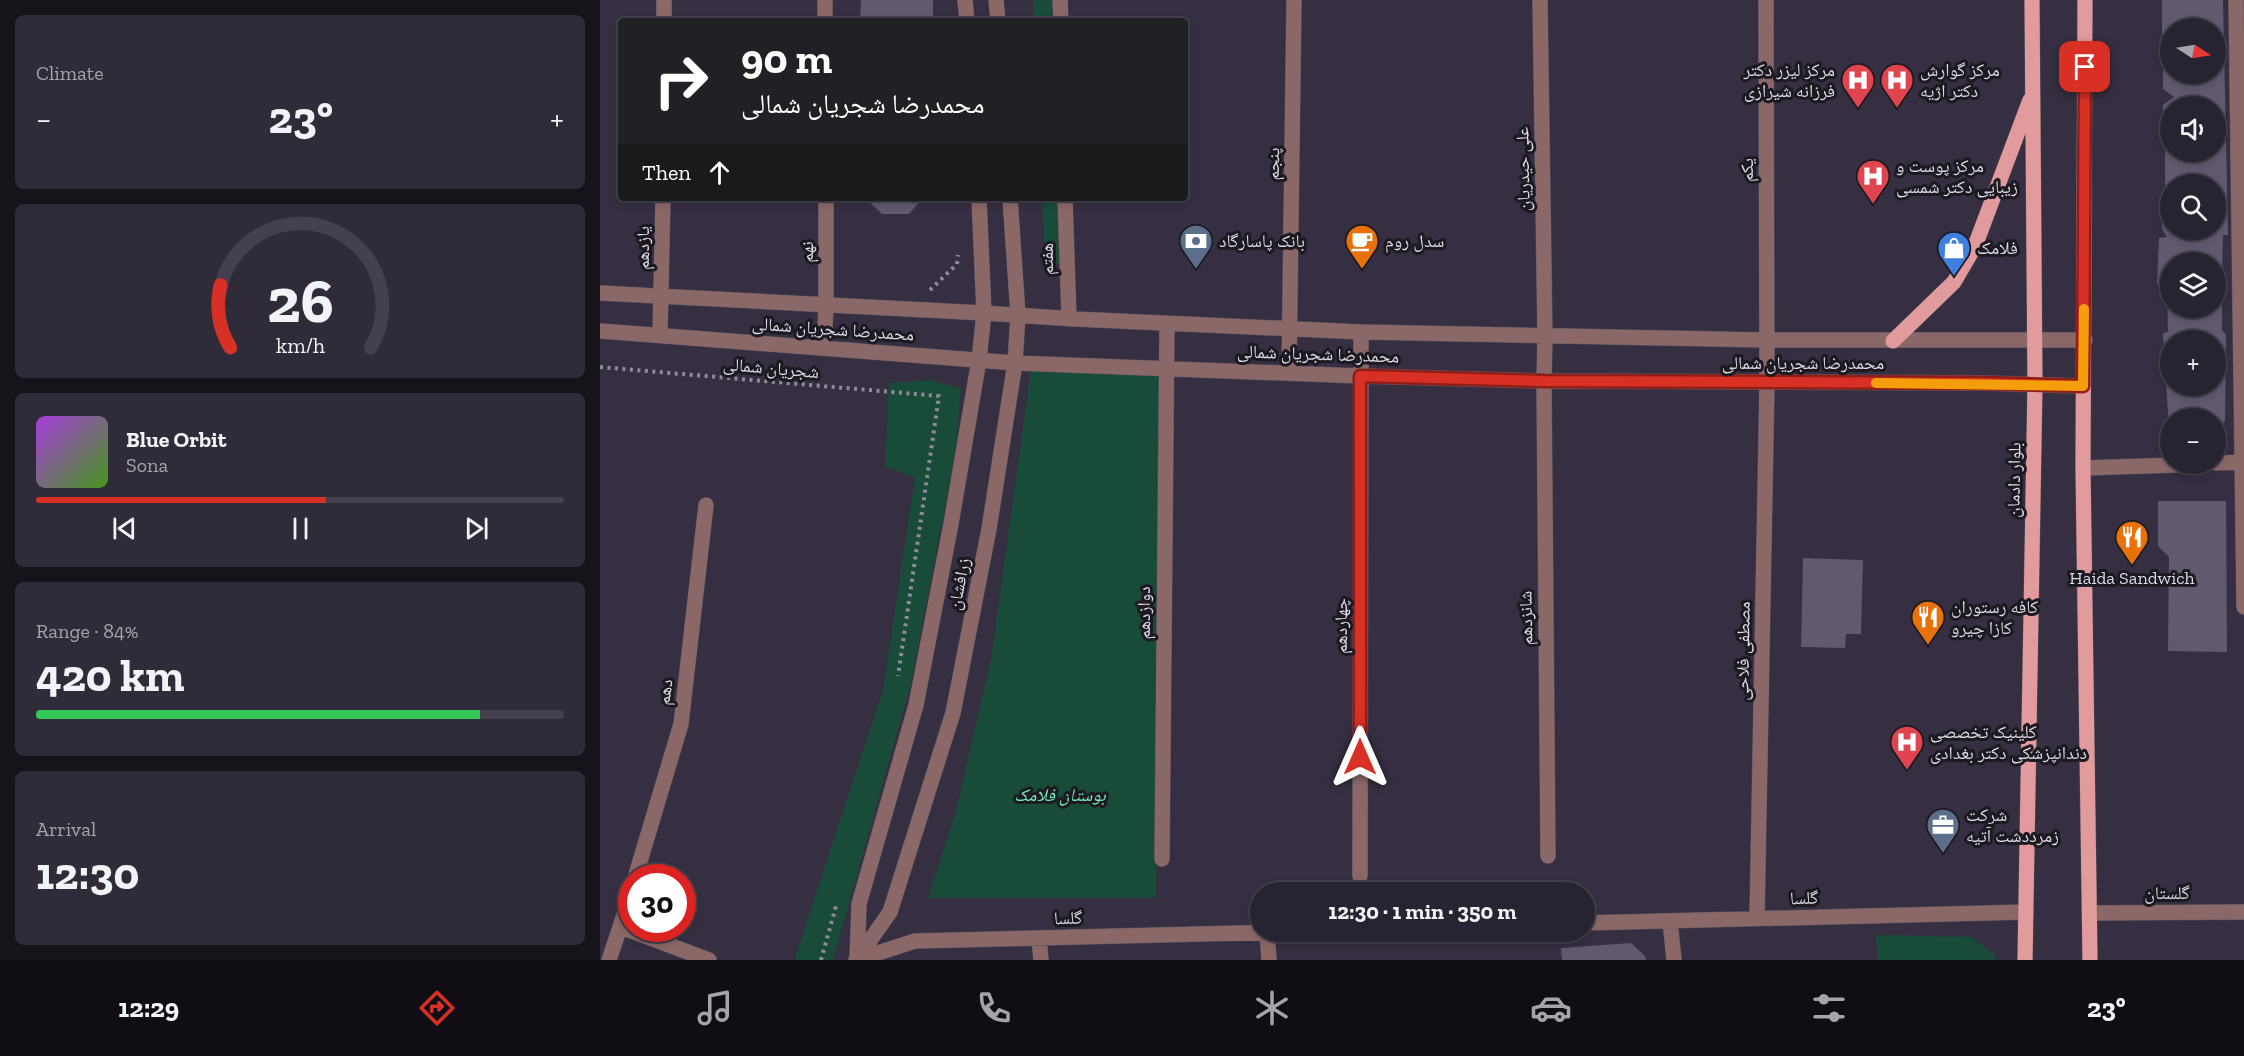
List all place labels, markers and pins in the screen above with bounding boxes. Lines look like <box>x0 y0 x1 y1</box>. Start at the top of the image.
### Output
pin <box>2059 41 2110 92</box>
place label: مرکز لیزر دکتر فرزانه شیرازی <box>1742 59 1835 102</box>
place label: مرکز گوارش دکتر اژیه <box>1920 59 2000 102</box>
hospital icon: مرکز لیزر دکتر فرزانه شیرازی <box>1840 62 1876 109</box>
hospital icon: مرکز گوارش دکتر اژیه <box>1879 62 1915 109</box>
place label: مرکز پوست و زیبایی دکتر شمسی <box>1896 155 2018 198</box>
hospital icon: مرکز پوست و زیبایی دکتر شمسی <box>1855 158 1891 205</box>
bank icon: بانک پاسارگاد <box>1178 223 1214 270</box>
cafe icon: سدل روم <box>1344 223 1380 270</box>
place label: بانک پاسارگاد <box>1219 230 1305 252</box>
place label: سدل روم <box>1385 230 1444 253</box>
shop icon: فلامک <box>1936 230 1972 277</box>
place label: فلامک <box>1977 237 2018 259</box>
restaurant icon: Haida Sandwich <box>2114 519 2150 566</box>
place label: Haida Sandwich <box>2069 567 2195 589</box>
place label: کافه رستوران کازا چیرو <box>1951 596 2039 639</box>
restaurant icon: کافه رستوران کازا چیرو <box>1910 599 1946 646</box>
place label: کلینیک تخصصی دندانپزشکی دکتر بغدادی <box>1930 721 2087 764</box>
hospital icon: کلینیک تخصصی دندانپزشکی دکتر بغدادی <box>1889 724 1925 771</box>
place label: شركت زمرددشت آتيه <box>1966 804 2059 847</box>
office icon: شركت زمرددشت آتيه <box>1925 807 1961 854</box>

